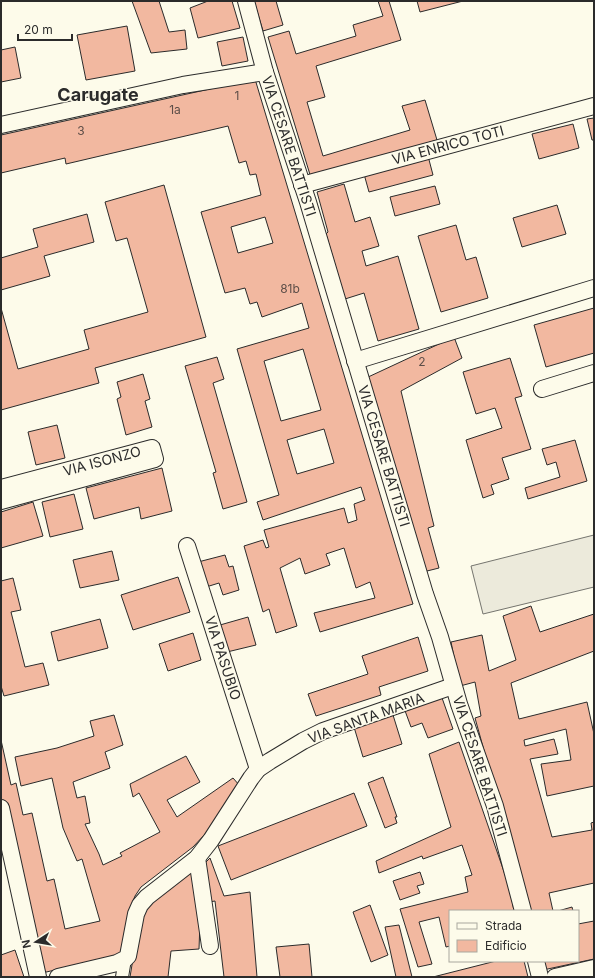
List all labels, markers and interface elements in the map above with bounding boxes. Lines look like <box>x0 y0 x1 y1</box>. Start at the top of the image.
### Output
scale bar <box>18 16 72 42</box>
text: 20 m <box>24 22 53 37</box>
street label: VIA CESARE BATTISTI <box>259 73 320 218</box>
district label: Carugate <box>57 84 139 105</box>
house number: 1 <box>235 88 239 103</box>
house number: 1a <box>169 102 181 117</box>
street label: VIA ENRICO TOTI <box>390 121 506 168</box>
house number: 3 <box>77 123 85 138</box>
house number: 81b <box>280 281 300 296</box>
house number: 2 <box>418 354 426 369</box>
street label: VIA CESARE BATTISTI <box>355 383 414 529</box>
street label: VIA ISONZO <box>61 442 143 479</box>
street label: VIA PASUBIO <box>202 614 245 702</box>
street label: VIA SANTA MARIA <box>305 688 427 746</box>
street label: VIA CESARE BATTISTI <box>450 693 511 838</box>
legend <box>449 910 579 962</box>
text: Strada <box>485 918 522 933</box>
north arrow <box>16 922 56 962</box>
text: Edificio <box>485 938 527 953</box>
text: N <box>18 939 34 950</box>

